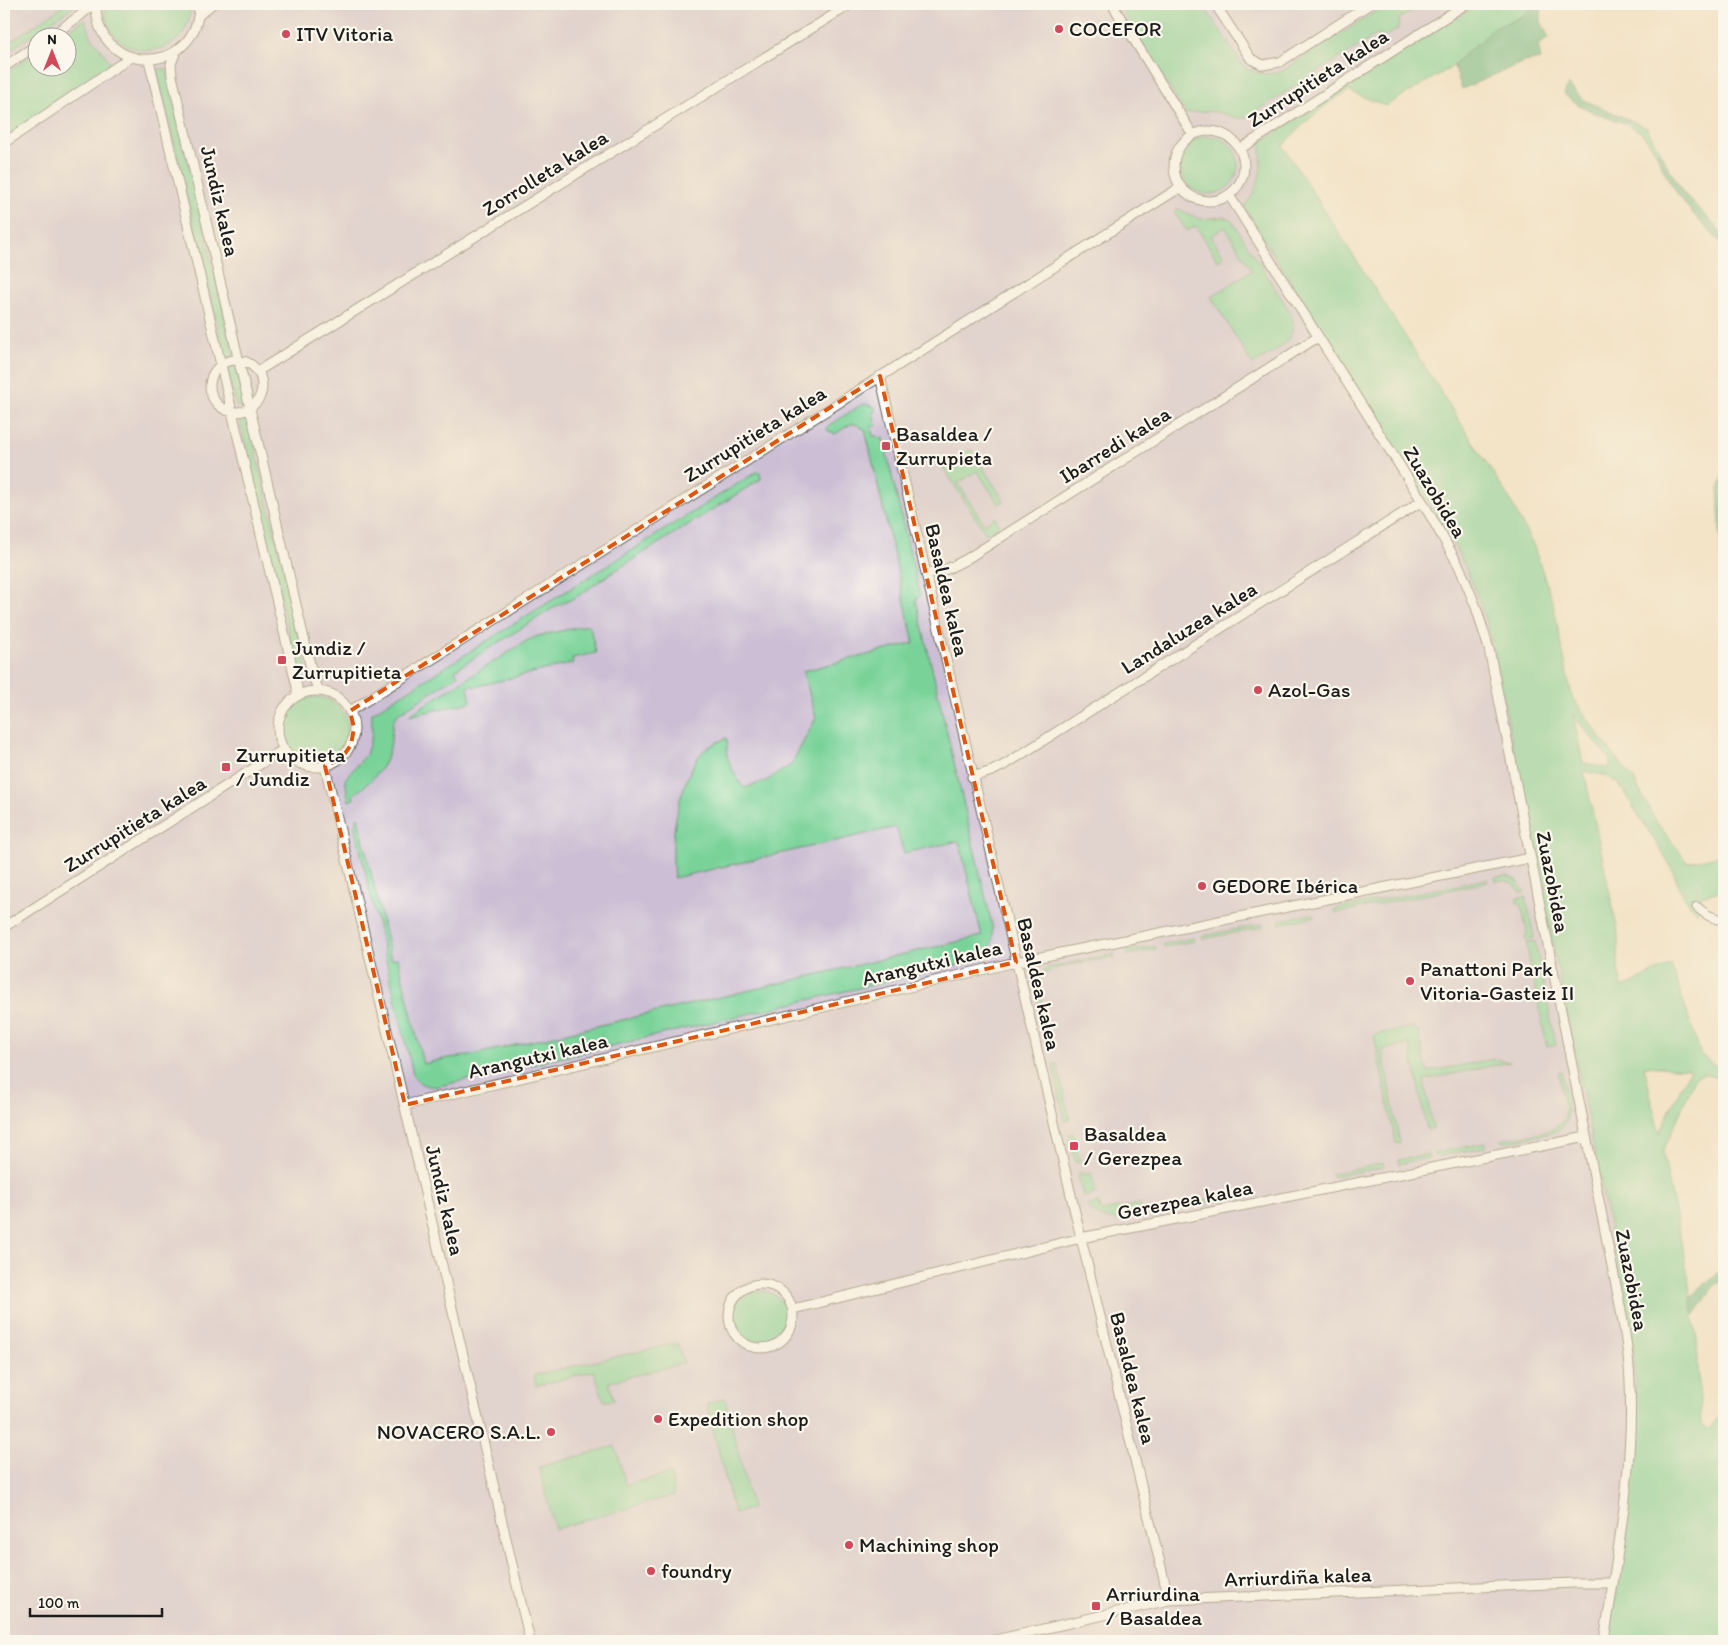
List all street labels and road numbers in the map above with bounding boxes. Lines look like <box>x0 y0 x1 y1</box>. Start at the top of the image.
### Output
street label: Zurrupitieta kalea <box>1243 23 1393 132</box>
street label: Zorrolleta kalea <box>477 124 612 221</box>
street label: Jundiz kalea <box>196 143 245 259</box>
street label: Zurrupitieta kalea <box>679 380 831 487</box>
street label: Ibarredi kalea <box>1055 401 1175 489</box>
street label: Zuazobidea <box>1398 441 1473 542</box>
street label: Basaldea kalea <box>920 521 975 659</box>
street label: Landaluzea kalea <box>1116 576 1261 679</box>
street label: Zurrupitieta kalea <box>59 770 211 877</box>
street label: Zuazobidea <box>1531 829 1576 935</box>
street label: Basaldea kalea <box>1012 915 1067 1053</box>
street label: Arangutxi kalea <box>860 934 1004 991</box>
street label: Arangutxi kalea <box>466 1027 610 1084</box>
street label: Jundiz kalea <box>421 1142 470 1258</box>
street label: Gerezpea kalea <box>1115 1174 1255 1225</box>
street label: Zuazobidea <box>1610 1227 1655 1333</box>
street label: Basaldea kalea <box>1105 1309 1162 1447</box>
street label: Arriurdiña kalea <box>1224 1561 1372 1592</box>

